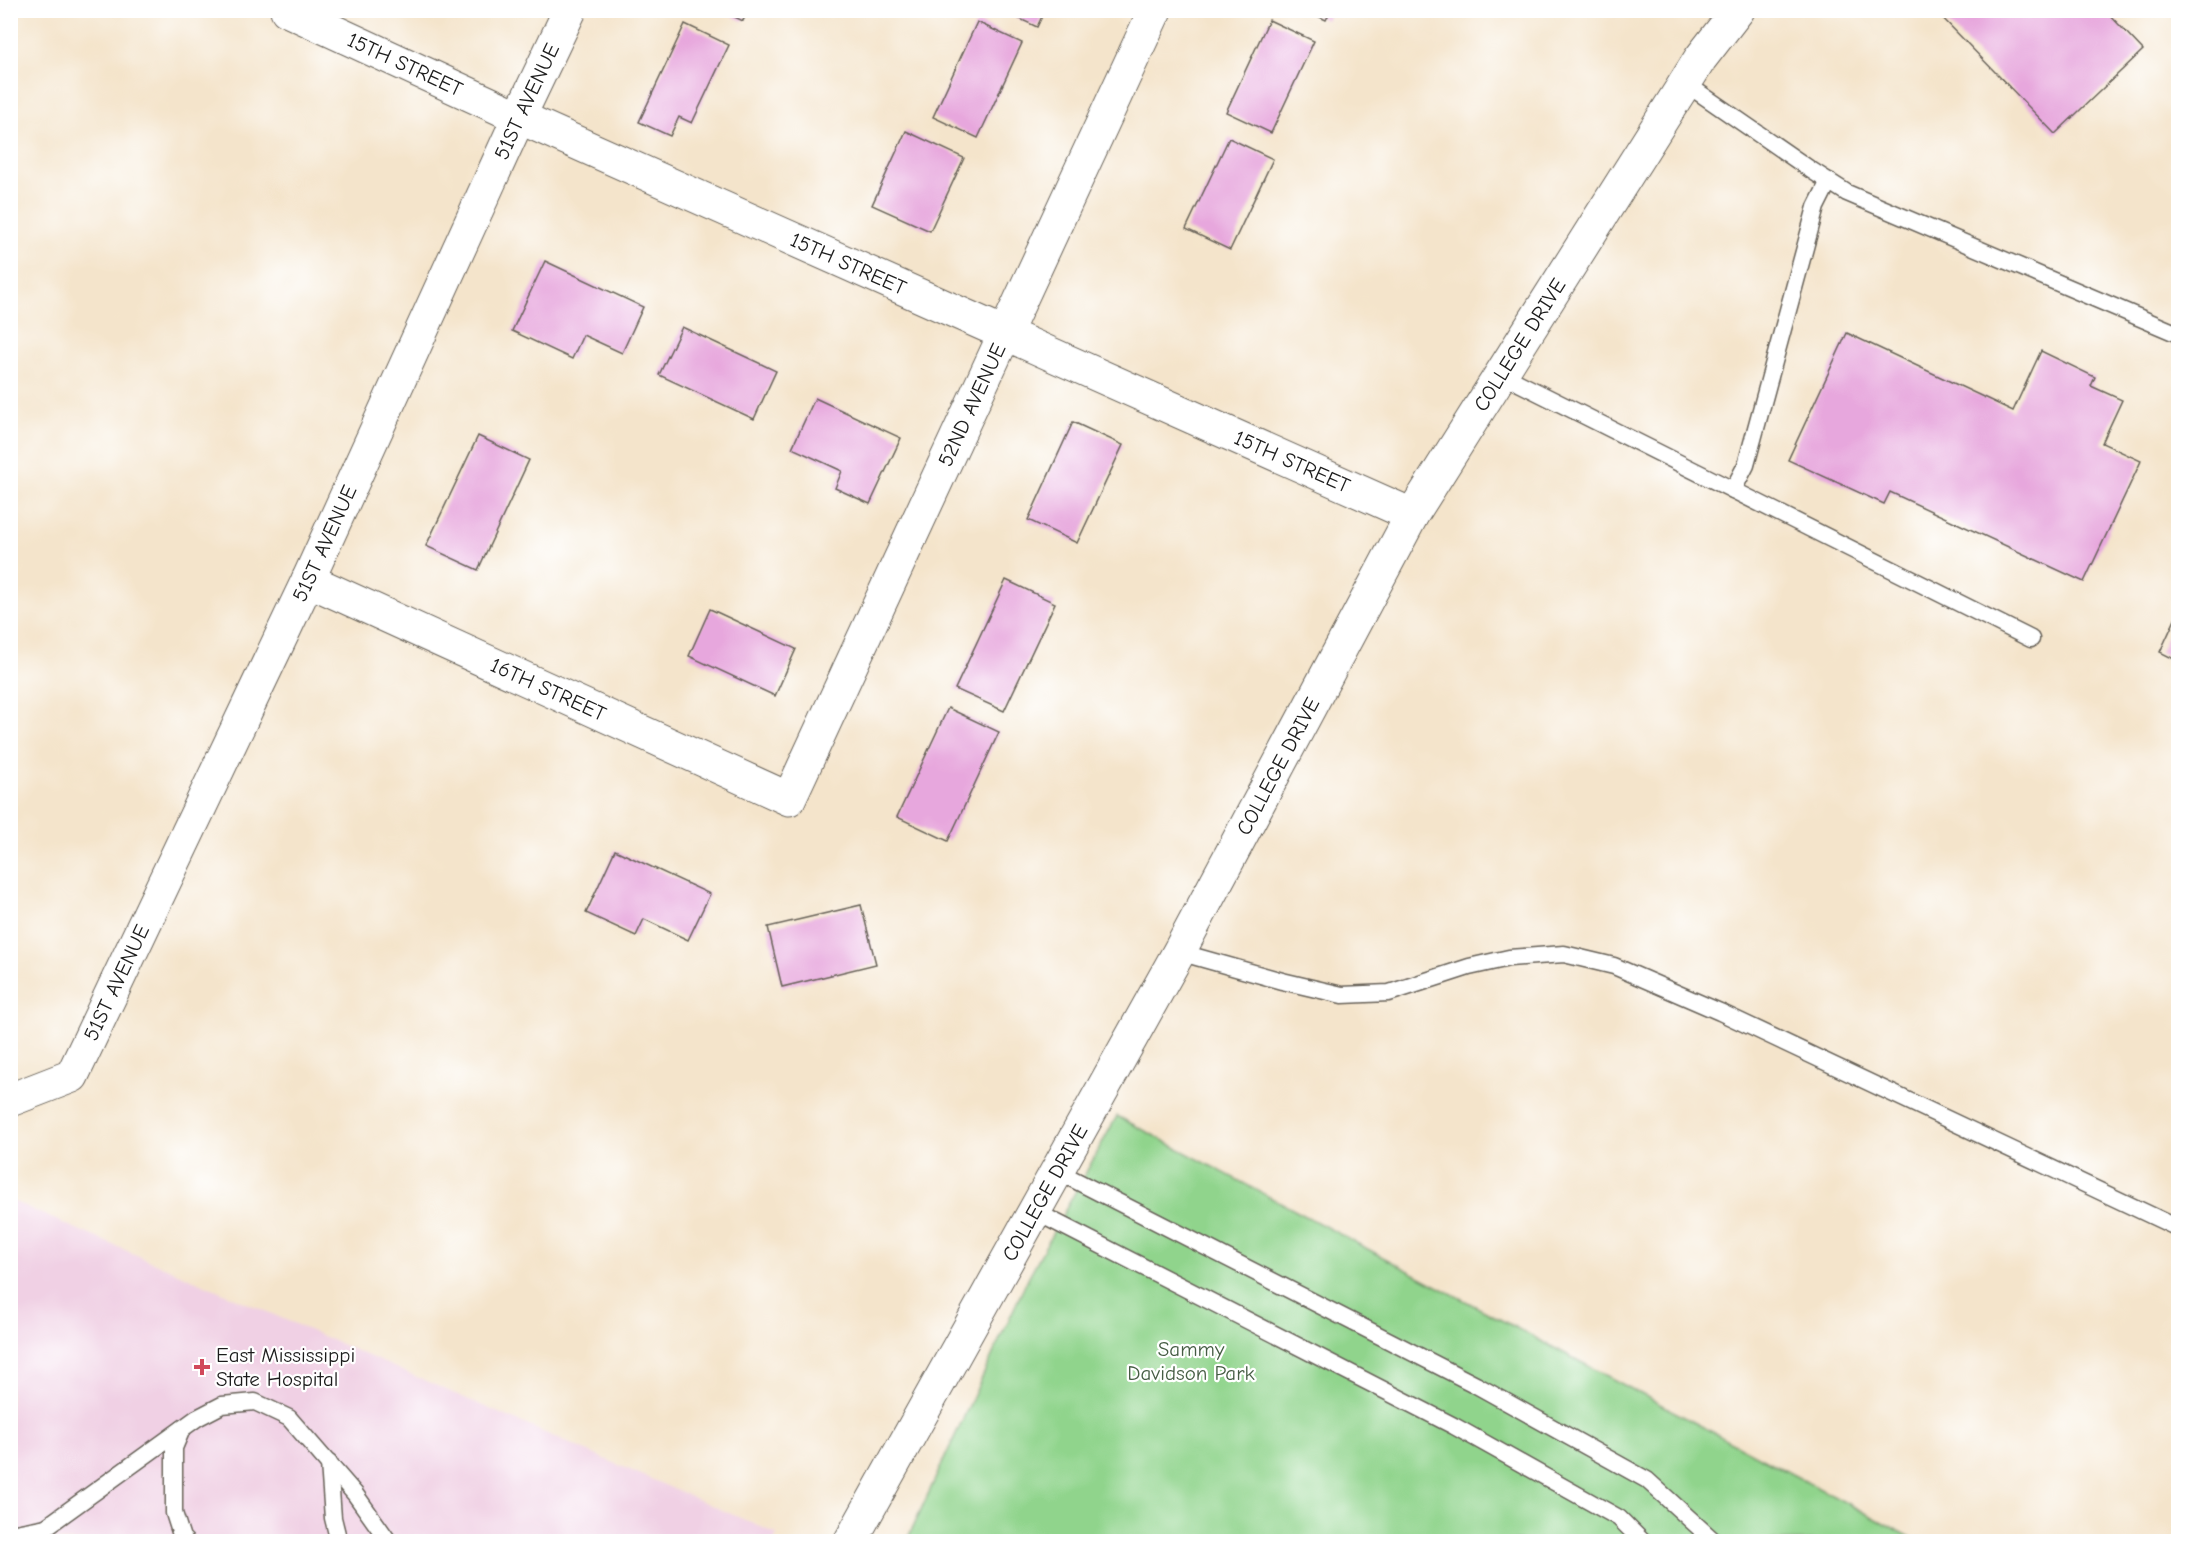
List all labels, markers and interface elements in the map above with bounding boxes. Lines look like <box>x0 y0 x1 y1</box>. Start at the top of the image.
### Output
street label: 15TH STREET <box>344 28 467 101</box>
street label: 51ST AVENUE <box>489 39 564 163</box>
street label: 15TH STREET <box>787 228 910 300</box>
street label: COLLEGE DRIVE <box>1469 274 1570 416</box>
street label: 52ND AVENUE <box>933 340 1011 470</box>
street label: 15TH STREET <box>1231 425 1354 498</box>
street label: 51ST AVENUE <box>287 481 362 606</box>
street label: 16TH STREET <box>487 653 610 726</box>
street label: COLLEGE DRIVE <box>1232 693 1324 839</box>
street label: 51ST AVENUE <box>79 921 154 1044</box>
street label: COLLEGE DRIVE <box>997 1120 1092 1265</box>
park label: Sammy Davidson Park <box>1127 1337 1255 1385</box>
place label: East Mississippi State Hospital <box>216 1343 355 1391</box>
marker: East Mississippi State Hospital <box>193 1358 211 1376</box>

